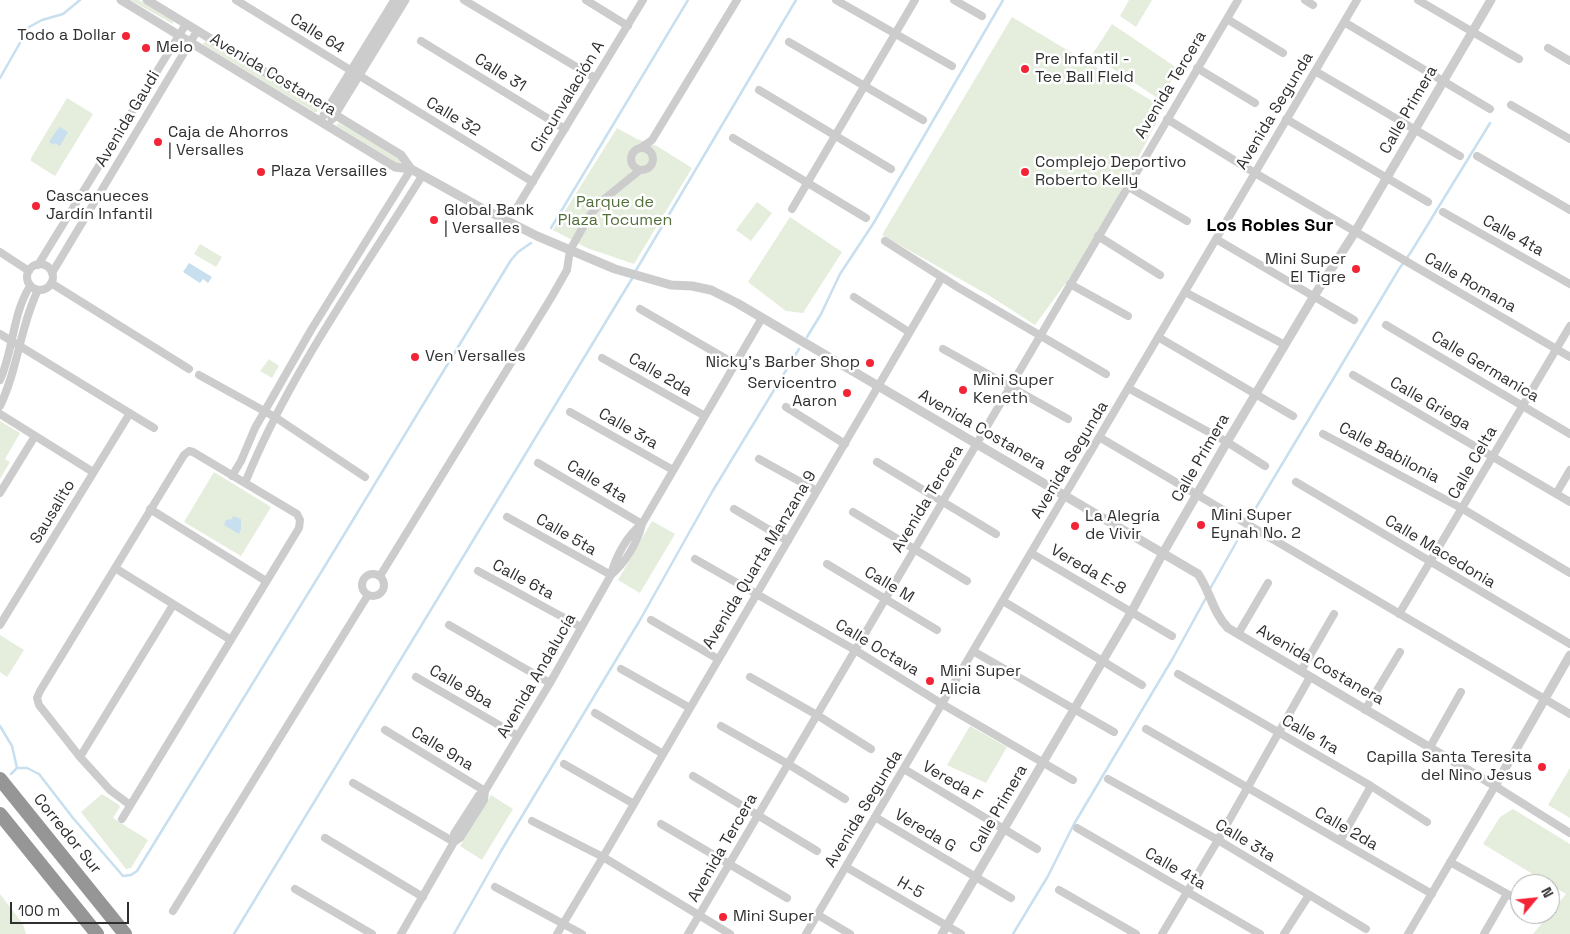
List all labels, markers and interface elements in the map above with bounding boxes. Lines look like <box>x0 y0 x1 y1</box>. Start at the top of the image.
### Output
street label: Calle 64 <box>286 10 348 58</box>
place label: Todo a Dollar <box>17 26 116 46</box>
street label: Avenida Tercera <box>1131 28 1211 142</box>
marker: Todo a Dollar <box>120 30 132 42</box>
street label: Avenida Costanera <box>206 30 340 120</box>
place label: Melo <box>156 38 193 58</box>
street label: Circunvalación A <box>527 38 609 156</box>
marker: Melo <box>140 42 152 54</box>
street label: Avenida Segunda <box>1232 49 1318 173</box>
street label: Calle 31 <box>471 50 529 96</box>
place label: Pre Infantil - Tee Ball FIeld <box>1035 50 1134 88</box>
street label: Calle Primera <box>1376 62 1442 158</box>
marker: Pre Infantil - Tee Ball FIeld <box>1019 63 1031 75</box>
street label: Avenida Gaudi <box>92 68 164 170</box>
street label: Calle 32 <box>422 93 484 141</box>
place label: Caja de Ahorros | Versalles <box>168 123 288 161</box>
marker: Caja de Ahorros | Versalles <box>152 136 164 148</box>
place label: Complejo Deportivo Roberto Kelly <box>1035 153 1186 191</box>
place label: Plaza Versailles <box>271 162 387 182</box>
marker: Plaza Versailles <box>255 166 267 178</box>
marker: Complejo Deportivo Roberto Kelly <box>1019 166 1031 178</box>
place label: Cascanueces Jardín Infantil <box>46 187 153 225</box>
park label: Parque de Plaza Tocumen <box>558 193 672 231</box>
marker: Cascanueces Jardín Infantil <box>30 200 42 212</box>
place label: Global Bank | Versalles <box>444 201 534 239</box>
street label: Calle 4ta <box>1479 211 1547 261</box>
marker: Global Bank | Versalles <box>428 214 440 226</box>
district label: Los Robles Sur <box>1207 215 1333 237</box>
street label: Calle Romana <box>1421 249 1519 317</box>
place label: Mini Super El Tigre <box>1265 250 1346 288</box>
marker: Mini Super El Tigre <box>1350 263 1362 275</box>
street label: Calle Germanica <box>1428 327 1542 407</box>
place label: Ven Versalles <box>425 347 526 367</box>
street label: Calle 2da <box>625 349 695 401</box>
marker: Ven Versalles <box>409 351 421 363</box>
place label: Nicky's Barber Shop <box>705 353 860 373</box>
marker: Nicky's Barber Shop <box>864 357 876 369</box>
place label: Mini Super Keneth <box>973 371 1054 409</box>
street label: Calle Griega <box>1386 373 1474 435</box>
place label: Servicentro Aaron <box>748 374 837 412</box>
marker: Mini Super Keneth <box>957 384 969 396</box>
street label: Avenida Costanera <box>915 386 1049 474</box>
marker: Servicentro Aaron <box>841 387 853 399</box>
street label: Avenida Segunda <box>1027 398 1113 522</box>
street label: Calle 3ra <box>595 404 661 454</box>
street label: Calle Primera <box>1168 410 1234 506</box>
street label: Calle Babilonia <box>1335 418 1443 488</box>
street label: Calle Celta <box>1444 423 1502 503</box>
street label: Avenida Tercera <box>888 442 968 556</box>
street label: Calle 4ta <box>563 456 631 508</box>
street label: Avenida Quarta Manzana 9 <box>699 467 821 653</box>
street label: Sausalito <box>26 477 80 547</box>
place label: Mini Super Eynah No. 2 <box>1211 506 1301 544</box>
place label: La Alegría de Vivir <box>1085 507 1160 545</box>
street label: Calle 5ta <box>532 510 600 560</box>
street label: Calle Macedonia <box>1381 511 1499 593</box>
marker: Mini Super Eynah No. 2 <box>1195 519 1207 531</box>
marker: La Alegría de Vivir <box>1069 520 1081 532</box>
street label: Vereda E-8 <box>1047 541 1129 599</box>
street label: Calle 6ta <box>489 556 557 604</box>
street label: Calle M <box>861 563 917 607</box>
street label: Avenida Andalucía <box>494 610 580 742</box>
street label: Calle Octava <box>832 615 922 681</box>
street label: Avenida Costanera <box>1253 621 1387 709</box>
street label: Calle 8ba <box>426 661 496 713</box>
place label: Mini Super Alicia <box>940 662 1021 700</box>
marker: Mini Super Alicia <box>924 675 936 687</box>
street label: Calle 1ra <box>1278 711 1342 759</box>
street label: Calle 9na <box>407 723 477 775</box>
street label: Avenida Segunda <box>821 747 907 871</box>
place label: Capilla Santa Teresita del Nino Jesus <box>1367 748 1532 786</box>
street label: Vereda F <box>919 757 985 807</box>
street label: Calle Primera <box>966 761 1032 857</box>
marker: Capilla Santa Teresita del Nino Jesus <box>1536 761 1548 773</box>
street label: Corredor Sur <box>29 790 105 878</box>
street label: Avenida Tercera <box>684 790 762 906</box>
street label: Calle 2da <box>1311 803 1381 855</box>
street label: Vereda G <box>891 805 959 857</box>
street label: Calle 3ta <box>1211 815 1279 867</box>
street label: Calle 4ta <box>1141 844 1209 894</box>
street label: H-5 <box>893 873 927 903</box>
north arrow <box>1510 874 1560 924</box>
text: N <box>1537 884 1558 901</box>
scale bar <box>12 892 131 924</box>
text: 100 m <box>18 901 60 920</box>
place label: Mini Super <box>733 907 814 927</box>
marker: Mini Super <box>717 911 729 923</box>

